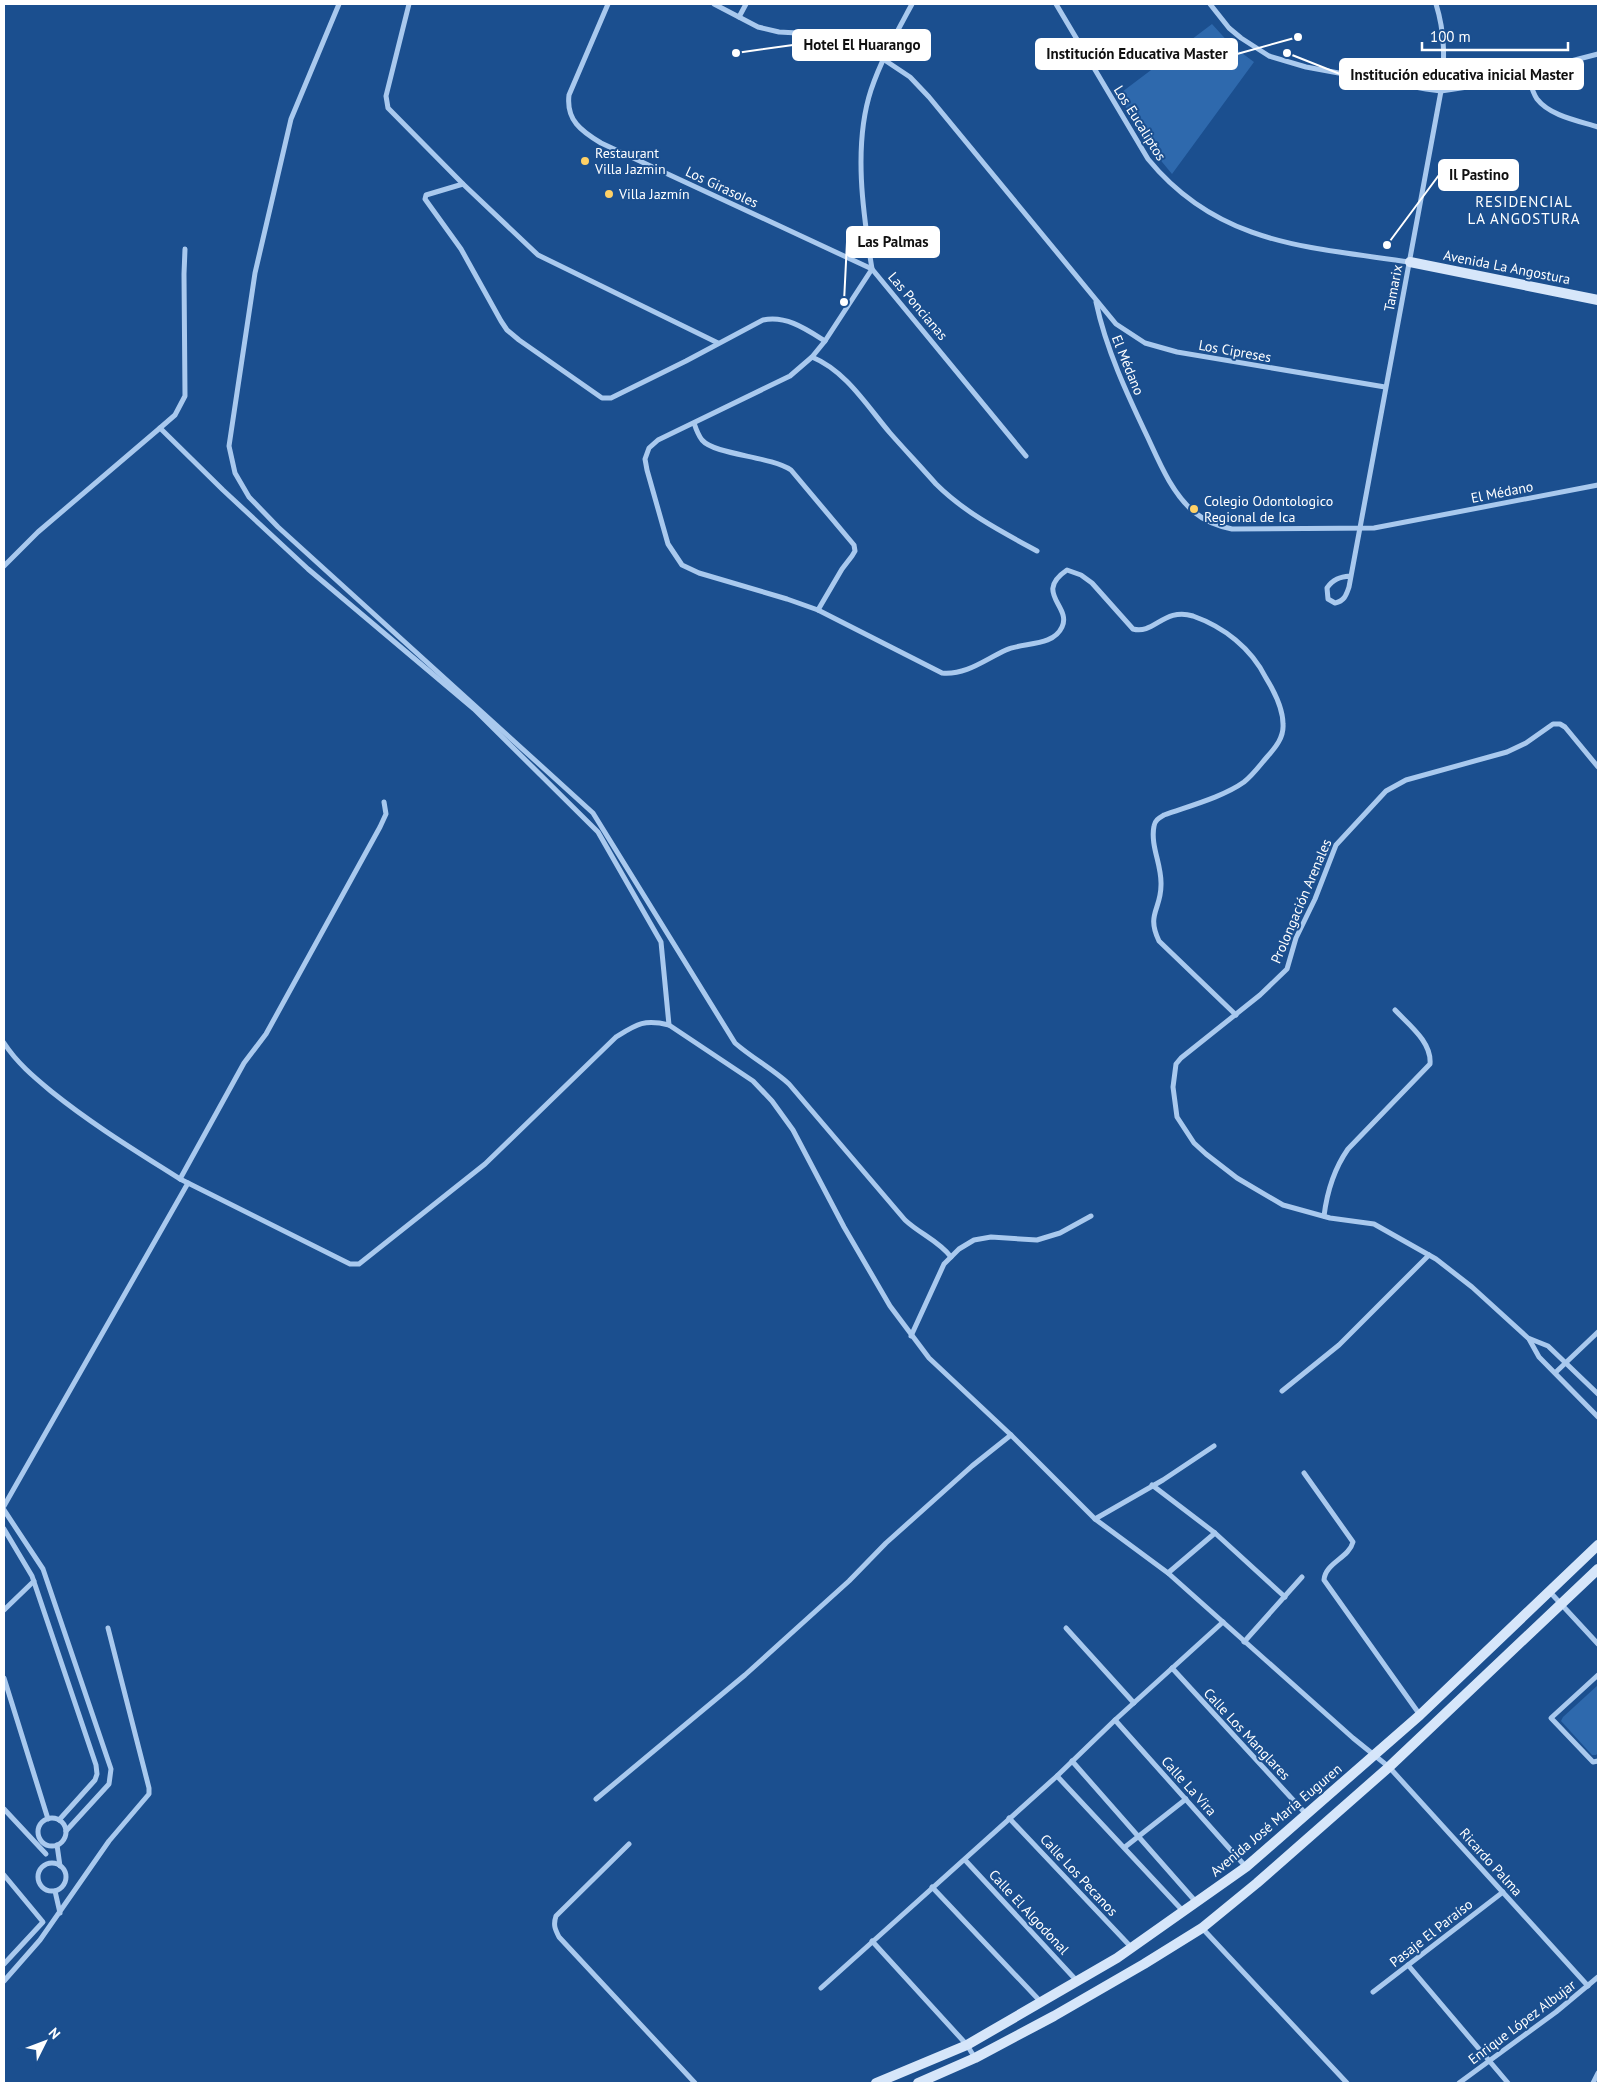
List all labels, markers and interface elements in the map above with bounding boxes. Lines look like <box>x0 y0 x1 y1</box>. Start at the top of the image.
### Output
scale bar <box>1422 20 1568 52</box>
text: 100 m <box>1430 27 1471 46</box>
callout: Hotel El Huarango <box>793 30 930 60</box>
text: Hotel El Huarango <box>803 35 921 54</box>
callout: Institución Educativa Master <box>1036 39 1237 69</box>
text: Institución Educativa Master <box>1046 44 1228 63</box>
callout: Institución educativa inicial Master <box>1340 59 1583 89</box>
text: Institución educativa inicial Master <box>1350 65 1574 84</box>
street label: Los Eucaliptos <box>1110 82 1170 164</box>
place label: Restaurant Villa Jazmin <box>594 144 666 178</box>
marker: Restaurant Villa Jazmin <box>579 155 591 167</box>
callout: Il Pastino <box>1439 160 1518 190</box>
street label: Los Girasoles <box>683 162 761 212</box>
text: Il Pastino <box>1449 165 1509 184</box>
place label: Villa Jazmín <box>618 185 690 203</box>
marker: Villa Jazmín <box>603 188 615 200</box>
district label: RESIDENCIAL LA ANGOSTURA <box>1467 192 1581 228</box>
callout: Las Palmas <box>847 227 939 257</box>
text: Las Palmas <box>857 232 929 251</box>
street label: Avenida La Angostura <box>1442 246 1572 288</box>
street label: Tamarix <box>1380 263 1406 313</box>
street label: Las Poncianas <box>884 268 952 344</box>
street label: El Médano <box>1108 332 1148 398</box>
street label: Los Cipreses <box>1197 336 1273 366</box>
street label: El Médano <box>1469 477 1535 507</box>
place label: Colegio Odontologico Regional de Ica <box>1204 492 1333 526</box>
marker: Colegio Odontologico Regional de Ica <box>1188 503 1200 515</box>
street label: Prolongación Arenales <box>1267 836 1335 966</box>
street label: Calle Los Manglares <box>1200 1684 1294 1784</box>
street label: Calle La Vira <box>1157 1752 1221 1820</box>
street label: Avenida José María Euguren <box>1207 1760 1345 1880</box>
street label: Ricardo Palma <box>1456 1824 1526 1900</box>
street label: Calle Los Pecanos <box>1036 1830 1122 1920</box>
street label: Calle El Algodonal <box>985 1866 1073 1958</box>
street label: Pasaje El Paraíso <box>1386 1895 1476 1971</box>
street label: Enrique López Albujar <box>1465 1976 1580 2068</box>
north arrow <box>20 2017 70 2067</box>
text: N <box>45 2024 64 2043</box>

